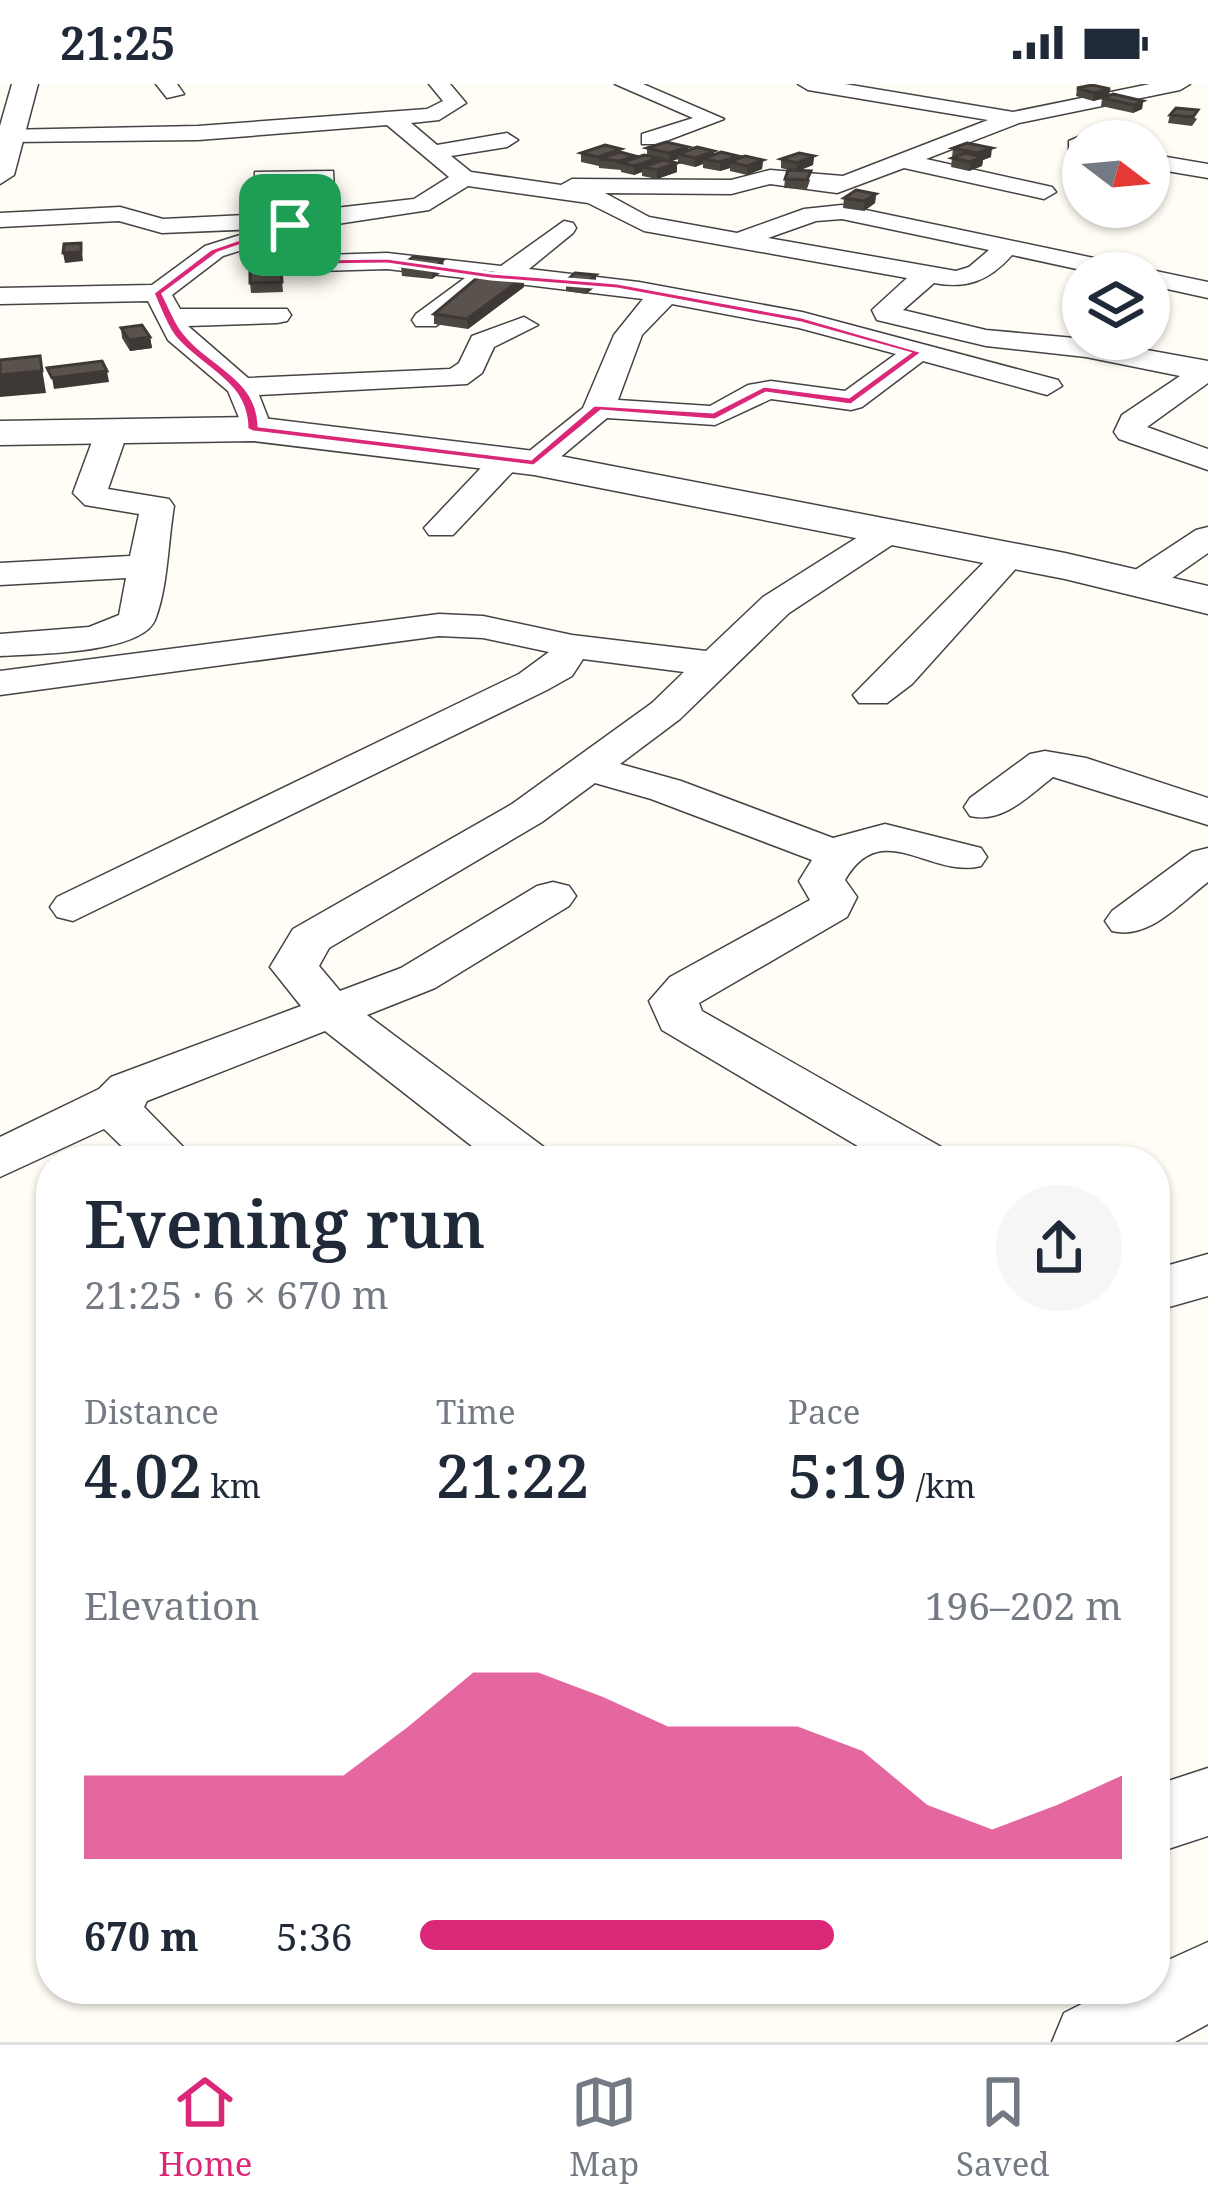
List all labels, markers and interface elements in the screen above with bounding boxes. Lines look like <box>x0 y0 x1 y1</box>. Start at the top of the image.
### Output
text: 21:25 <box>60 12 175 73</box>
north arrow <box>1062 120 1170 228</box>
map controls <box>1062 120 1170 360</box>
pin <box>239 174 341 276</box>
icon: arrive <box>257 192 323 258</box>
button: layers <box>1062 252 1170 360</box>
text: Evening run <box>84 1177 485 1267</box>
button: share <box>996 1185 1122 1311</box>
text: 21:25 · 6 × 670 m <box>84 1267 389 1320</box>
text: Distance <box>84 1389 219 1434</box>
text: Time <box>436 1389 516 1434</box>
text: Pace <box>788 1389 860 1434</box>
text: 4.02 <box>84 1434 202 1516</box>
text: 21:22 <box>436 1434 589 1516</box>
text: 5:19 <box>788 1434 907 1516</box>
text: km <box>202 1463 261 1508</box>
text: /km <box>907 1463 976 1508</box>
text: Elevation <box>84 1578 260 1631</box>
text: 196–202 m <box>925 1578 1122 1631</box>
text: 670 m <box>84 1909 199 1962</box>
text: 5:36 <box>276 1909 353 1962</box>
tab: Home <box>158 2069 252 2186</box>
tab: Map <box>569 2069 639 2186</box>
tab: Saved <box>956 2069 1050 2186</box>

